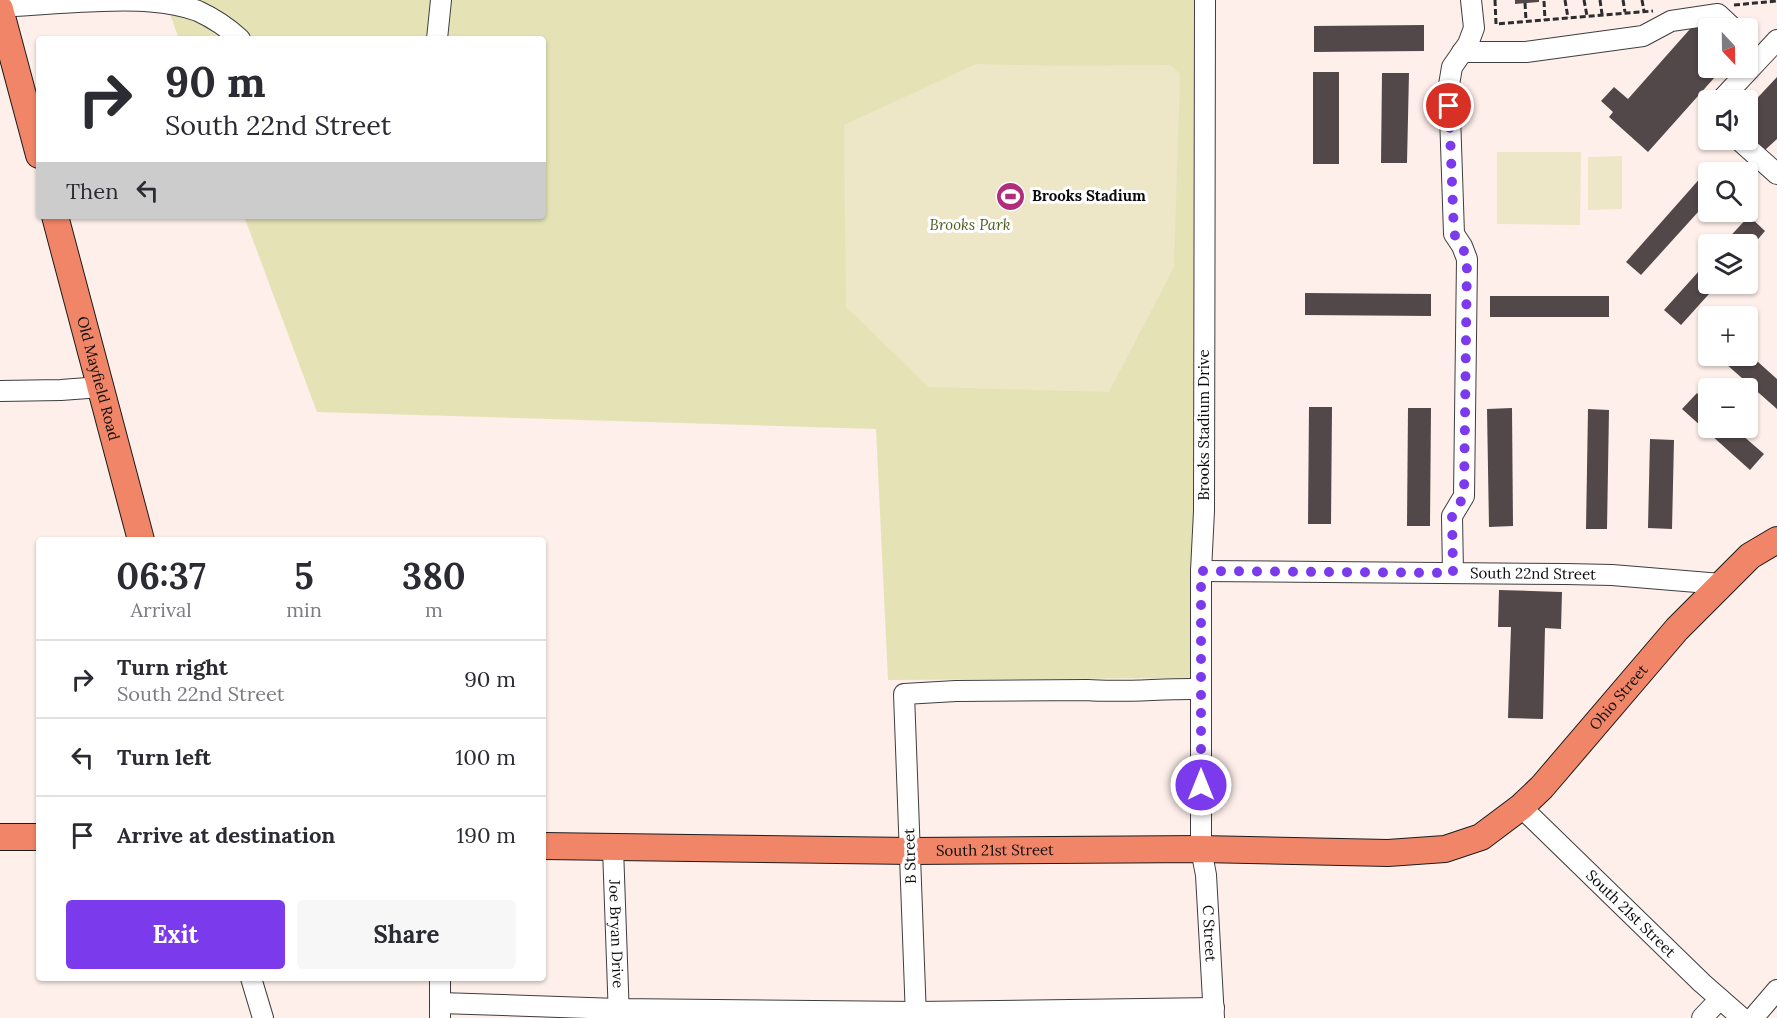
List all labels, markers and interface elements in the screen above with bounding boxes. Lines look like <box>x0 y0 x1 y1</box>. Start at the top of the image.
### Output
north arrow <box>1698 18 1758 78</box>
map controls <box>1698 18 1758 438</box>
text: 90 m <box>165 55 266 109</box>
icon: right <box>66 60 144 138</box>
pin <box>1423 80 1474 131</box>
icon: arrive <box>1432 89 1465 122</box>
button: sound <box>1698 90 1758 150</box>
text: South 22nd Street <box>165 108 391 142</box>
button: search <box>1698 162 1758 222</box>
icon: left <box>131 174 164 207</box>
text: Then <box>66 177 119 205</box>
sports icon: Brooks Stadium <box>995 180 1027 212</box>
place label: Brooks Stadium <box>1032 186 1146 205</box>
park label: Brooks Park <box>929 215 1011 234</box>
button: layers <box>1698 234 1758 294</box>
button: + <box>1698 306 1758 366</box>
street label: Old Mayfield Road <box>73 314 124 442</box>
street label: Brooks Stadium Drive <box>1194 349 1213 501</box>
button: − <box>1698 378 1758 438</box>
text: 06:37 <box>116 553 206 599</box>
text: 5 <box>294 553 314 599</box>
text: 380 <box>402 553 466 599</box>
street label: South 22nd Street <box>1470 563 1596 584</box>
text: Arrival <box>131 597 192 622</box>
text: min <box>286 597 322 622</box>
text: m <box>425 597 443 622</box>
text: Turn right <box>117 653 228 681</box>
street label: Ohio Street <box>1585 660 1652 734</box>
icon: right <box>66 663 99 696</box>
text: 90 m <box>464 665 516 693</box>
text: South 22nd Street <box>117 681 285 706</box>
icon: left <box>66 741 99 774</box>
text: Turn left <box>117 743 211 771</box>
text: 100 m <box>455 743 516 771</box>
position arrow <box>1169 753 1233 817</box>
icon: arrive <box>66 819 99 852</box>
text: Arrive at destination <box>117 821 335 849</box>
text: 190 m <box>456 821 516 849</box>
street label: B Street <box>899 828 920 884</box>
street label: South 21st Street <box>936 840 1054 860</box>
street label: South 21st Street <box>1582 865 1680 961</box>
street label: Joe Bryan Drive <box>605 878 628 989</box>
button: Exit <box>66 900 285 969</box>
button: Share <box>297 900 516 969</box>
street label: C Street <box>1199 904 1221 963</box>

